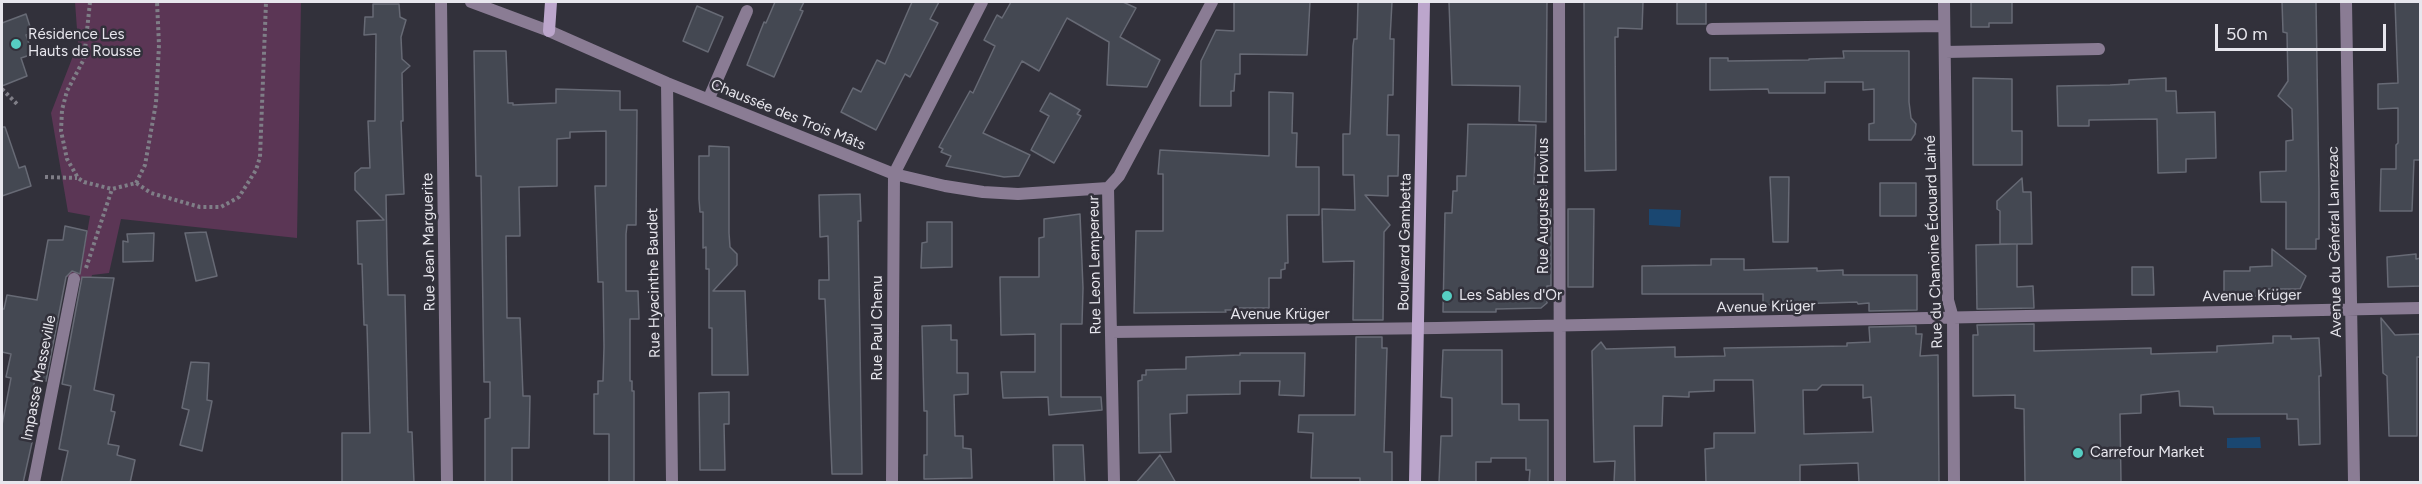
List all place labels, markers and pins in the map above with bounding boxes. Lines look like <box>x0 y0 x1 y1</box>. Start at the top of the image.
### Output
place label: Résidence Les Hauts de Rousse <box>28 26 141 61</box>
marker: Résidence Les Hauts de Rousse <box>9 37 23 51</box>
place label: Les Sables d'Or <box>1459 287 1562 305</box>
marker: Les Sables d'Or <box>1440 289 1454 303</box>
place label: Carrefour Market <box>2090 444 2205 462</box>
marker: Carrefour Market <box>2071 446 2085 460</box>

